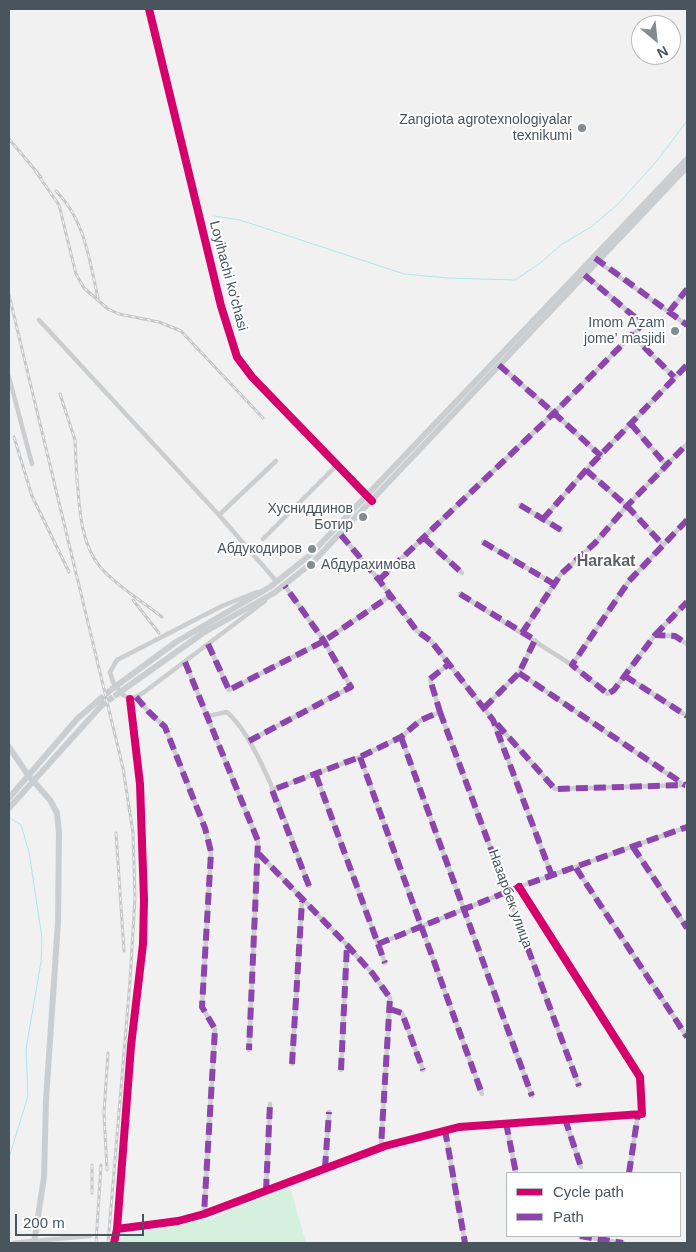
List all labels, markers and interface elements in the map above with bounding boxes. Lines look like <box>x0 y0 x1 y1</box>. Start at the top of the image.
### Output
north arrow <box>631 15 681 65</box>
text: N <box>654 43 671 62</box>
place label: Zangiota agrotexnologiyalar texnikumi <box>399 112 572 144</box>
marker: Zangiota agrotexnologiyalar texnikumi <box>576 122 588 134</box>
street label: Loyihachi ko'chasi <box>205 219 251 333</box>
place label: Imom A’zam jome’ masjidi <box>584 315 665 348</box>
marker: Imom A’zam jome’ masjidi <box>669 325 681 337</box>
place label: Хусниддинов Ботир <box>267 501 353 534</box>
marker: Хусниддинов Ботир <box>357 511 369 523</box>
place label: Абдукодиров <box>217 541 302 557</box>
marker: Абдукодиров <box>306 543 318 555</box>
district label: Harakat <box>577 552 635 572</box>
place label: Абдурахимова <box>321 557 416 573</box>
marker: Абдурахимова <box>305 559 317 571</box>
street label: Назарбек улица <box>484 847 536 951</box>
legend <box>506 1172 681 1237</box>
text: Cycle path <box>553 1183 624 1200</box>
scale bar <box>18 1204 146 1236</box>
text: Path <box>553 1208 584 1225</box>
text: 200 m <box>23 1214 65 1231</box>

